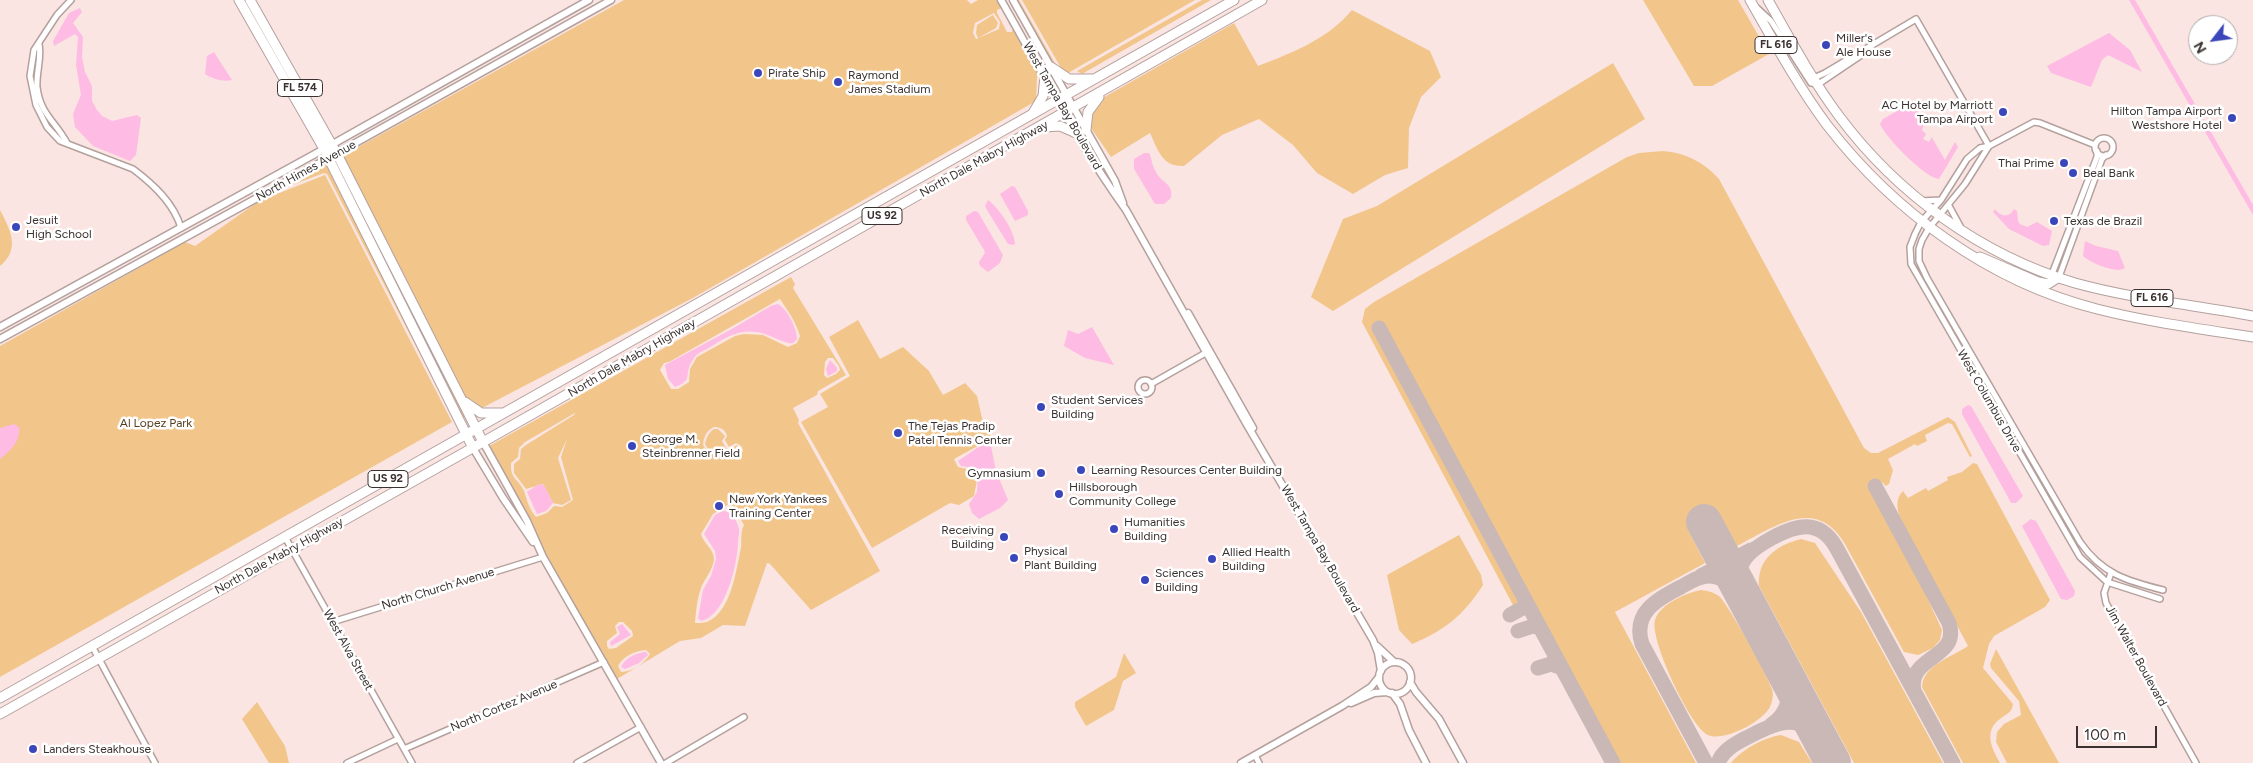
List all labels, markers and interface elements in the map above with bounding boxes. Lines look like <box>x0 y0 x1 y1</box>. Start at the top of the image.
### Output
north arrow <box>2188 15 2238 65</box>
place label: Miller's Ale House <box>1836 31 1891 59</box>
road number: FL 616 <box>1755 36 1797 54</box>
text: N <box>2190 38 2211 56</box>
marker: Miller's Ale House <box>1820 39 1832 51</box>
street label: West Tampa Bay Boulevard <box>1020 40 1104 172</box>
place label: Pirate Ship <box>768 66 826 80</box>
marker: Pirate Ship <box>752 67 764 79</box>
place label: Raymond James Stadium <box>848 68 930 96</box>
marker: Raymond James Stadium <box>832 76 844 88</box>
road number: FL 574 <box>278 80 322 96</box>
place label: AC Hotel by Marriott Tampa Airport <box>1882 98 1993 126</box>
place label: Hilton Tampa Airport Westshore Hotel <box>2110 104 2222 132</box>
marker: AC Hotel by Marriott Tampa Airport <box>1997 106 2009 118</box>
marker: Hilton Tampa Airport Westshore Hotel <box>2226 112 2238 124</box>
street label: North Dale Mabry Highway <box>917 118 1051 200</box>
street label: North Himes Avenue <box>253 138 359 204</box>
place label: Thai Prime <box>1998 156 2054 170</box>
marker: Thai Prime <box>2058 157 2070 169</box>
place label: Beal Bank <box>2083 166 2135 180</box>
marker: Beal Bank <box>2067 167 2079 179</box>
road number: US 92 <box>862 208 902 225</box>
place label: Jesuit High School <box>26 213 92 241</box>
place label: Texas de Brazil <box>2064 214 2142 228</box>
marker: Texas de Brazil <box>2048 215 2060 227</box>
marker: Jesuit High School <box>10 221 22 233</box>
road number: FL 616 <box>2131 290 2173 306</box>
street label: North Dale Mabry Highway <box>566 316 698 400</box>
street label: West Columbus Drive <box>1954 347 2024 455</box>
place label: Student Services Building <box>1051 393 1143 421</box>
marker: Student Services Building <box>1035 401 1047 413</box>
park label: Al Lopez Park <box>120 416 192 430</box>
place label: The Tejas Pradip Patel Tennis Center <box>908 419 1012 447</box>
marker: The Tejas Pradip Patel Tennis Center <box>892 427 904 439</box>
place label: George M. Steinbrenner Field <box>642 432 740 460</box>
marker: George M. Steinbrenner Field <box>626 440 638 452</box>
place label: Learning Resources Center Building <box>1091 463 1282 477</box>
marker: Learning Resources Center Building <box>1075 464 1087 476</box>
place label: Gymnasium <box>967 466 1031 480</box>
marker: Gymnasium <box>1035 467 1047 479</box>
road number: US 92 <box>368 470 408 488</box>
place label: Hillsborough Community College <box>1069 480 1176 508</box>
street label: West Tampa Bay Boulevard <box>1278 483 1362 615</box>
marker: Hillsborough Community College <box>1053 488 1065 500</box>
place label: New York Yankees Training Center <box>729 492 827 520</box>
marker: New York Yankees Training Center <box>713 500 725 512</box>
street label: North Dale Mabry Highway <box>212 515 346 597</box>
place label: Humanities Building <box>1124 515 1185 543</box>
place label: Receiving Building <box>941 523 994 551</box>
marker: Humanities Building <box>1108 523 1120 535</box>
marker: Receiving Building <box>998 531 1010 543</box>
place label: Physical Plant Building <box>1024 544 1097 572</box>
place label: Allied Health Building <box>1222 545 1290 573</box>
marker: Physical Plant Building <box>1008 552 1020 564</box>
marker: Allied Health Building <box>1206 553 1218 565</box>
street label: North Church Avenue <box>380 565 496 613</box>
place label: Sciences Building <box>1155 566 1204 594</box>
marker: Sciences Building <box>1139 574 1151 586</box>
street label: Jim Walter Boulevard <box>2102 603 2170 709</box>
street label: West Alva Street <box>320 607 376 693</box>
street label: North Cortez Avenue <box>448 677 560 735</box>
scale bar <box>2078 716 2159 748</box>
text: 100 m <box>2084 726 2126 744</box>
place label: Landers Steakhouse <box>43 742 151 756</box>
marker: Landers Steakhouse <box>27 743 39 755</box>

